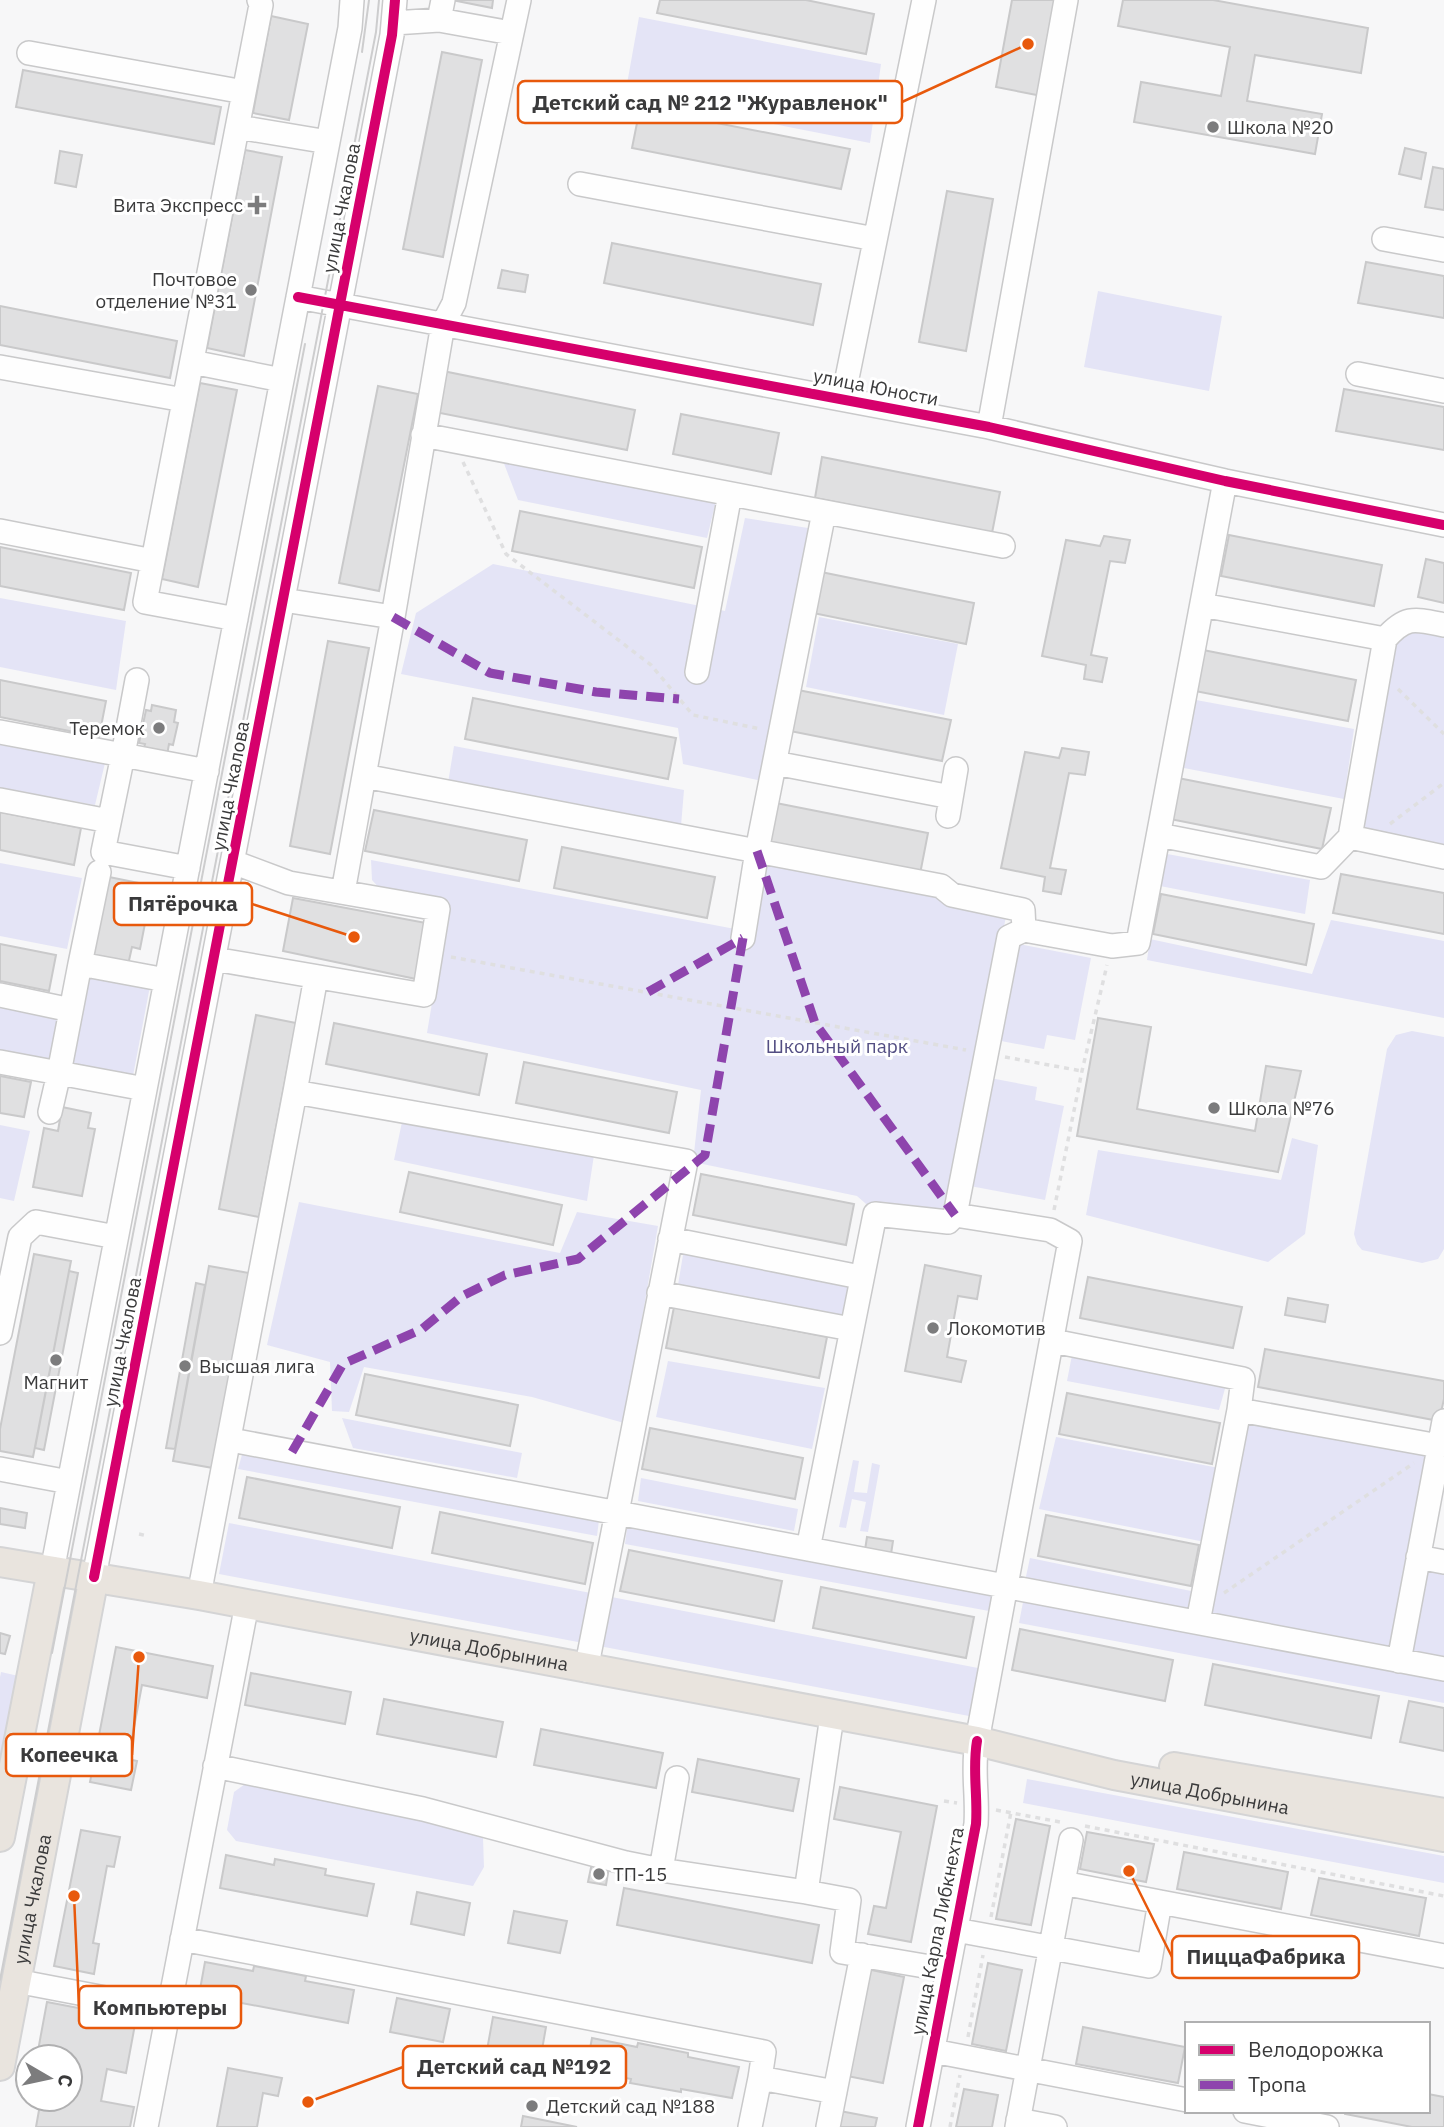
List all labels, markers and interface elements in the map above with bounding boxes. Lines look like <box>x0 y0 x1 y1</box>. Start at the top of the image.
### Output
callout: Детский сад № 212 "Журавленок" <box>518 81 902 123</box>
text: Детский сад № 212 "Журавленок" <box>532 88 888 116</box>
place label: Школа №20 <box>1227 115 1334 139</box>
marker: Школа №20 <box>1205 119 1221 135</box>
street label: улица Чкалова <box>317 141 365 275</box>
place label: Вита Экспресс <box>113 193 243 217</box>
marker: Вита Экспресс <box>249 197 265 213</box>
place label: Почтовое отделение №31 <box>96 267 237 313</box>
marker: Почтовое отделение №31 <box>243 282 259 298</box>
street label: улица Юности <box>811 363 941 411</box>
place label: Теремок <box>69 716 145 740</box>
street label: улица Чкалова <box>206 719 254 853</box>
marker: Теремок <box>151 720 167 736</box>
callout: Пятёрочка <box>114 883 252 925</box>
text: Пятёрочка <box>128 889 238 917</box>
park label: Школьный парк <box>766 1034 908 1058</box>
place label: Школа №76 <box>1228 1096 1335 1120</box>
marker: Школа №76 <box>1206 1100 1222 1116</box>
street label: улица Чкалова <box>98 1275 146 1409</box>
place label: Локомотив <box>947 1316 1046 1340</box>
marker: Локомотив <box>925 1320 941 1336</box>
marker: Магнит <box>48 1352 64 1368</box>
place label: Высшая лига <box>199 1354 315 1378</box>
marker: Высшая лига <box>177 1358 193 1374</box>
place label: Магнит <box>23 1370 89 1394</box>
street label: улица Добрынина <box>408 1623 570 1676</box>
callout: Копеечка <box>6 1734 132 1776</box>
text: Копеечка <box>20 1740 118 1768</box>
street label: улица Добрынина <box>1129 1766 1291 1820</box>
street label: улица Карла Либкнехта <box>905 1825 969 2037</box>
street label: улица Чкалова <box>8 1832 56 1966</box>
place label: ТП-15 <box>613 1862 667 1886</box>
marker: ТП-15 <box>591 1866 607 1882</box>
callout: ПиццаФабрика <box>1172 1936 1359 1978</box>
text: ПиццаФабрика <box>1187 1942 1345 1970</box>
callout: Компьютеры <box>79 1986 241 2028</box>
text: Компьютеры <box>93 1993 227 2021</box>
legend <box>1185 2022 1430 2113</box>
text: Велодорожка <box>1248 2035 1383 2063</box>
north arrow <box>14 2043 84 2113</box>
callout: Детский сад №192 <box>403 2046 626 2088</box>
text: Детский сад №192 <box>417 2052 611 2080</box>
text: Тропа <box>1248 2070 1306 2098</box>
text: С <box>53 2073 79 2089</box>
place label: Детский сад №188 <box>546 2094 715 2118</box>
marker: Детский сад №188 <box>524 2098 540 2114</box>

